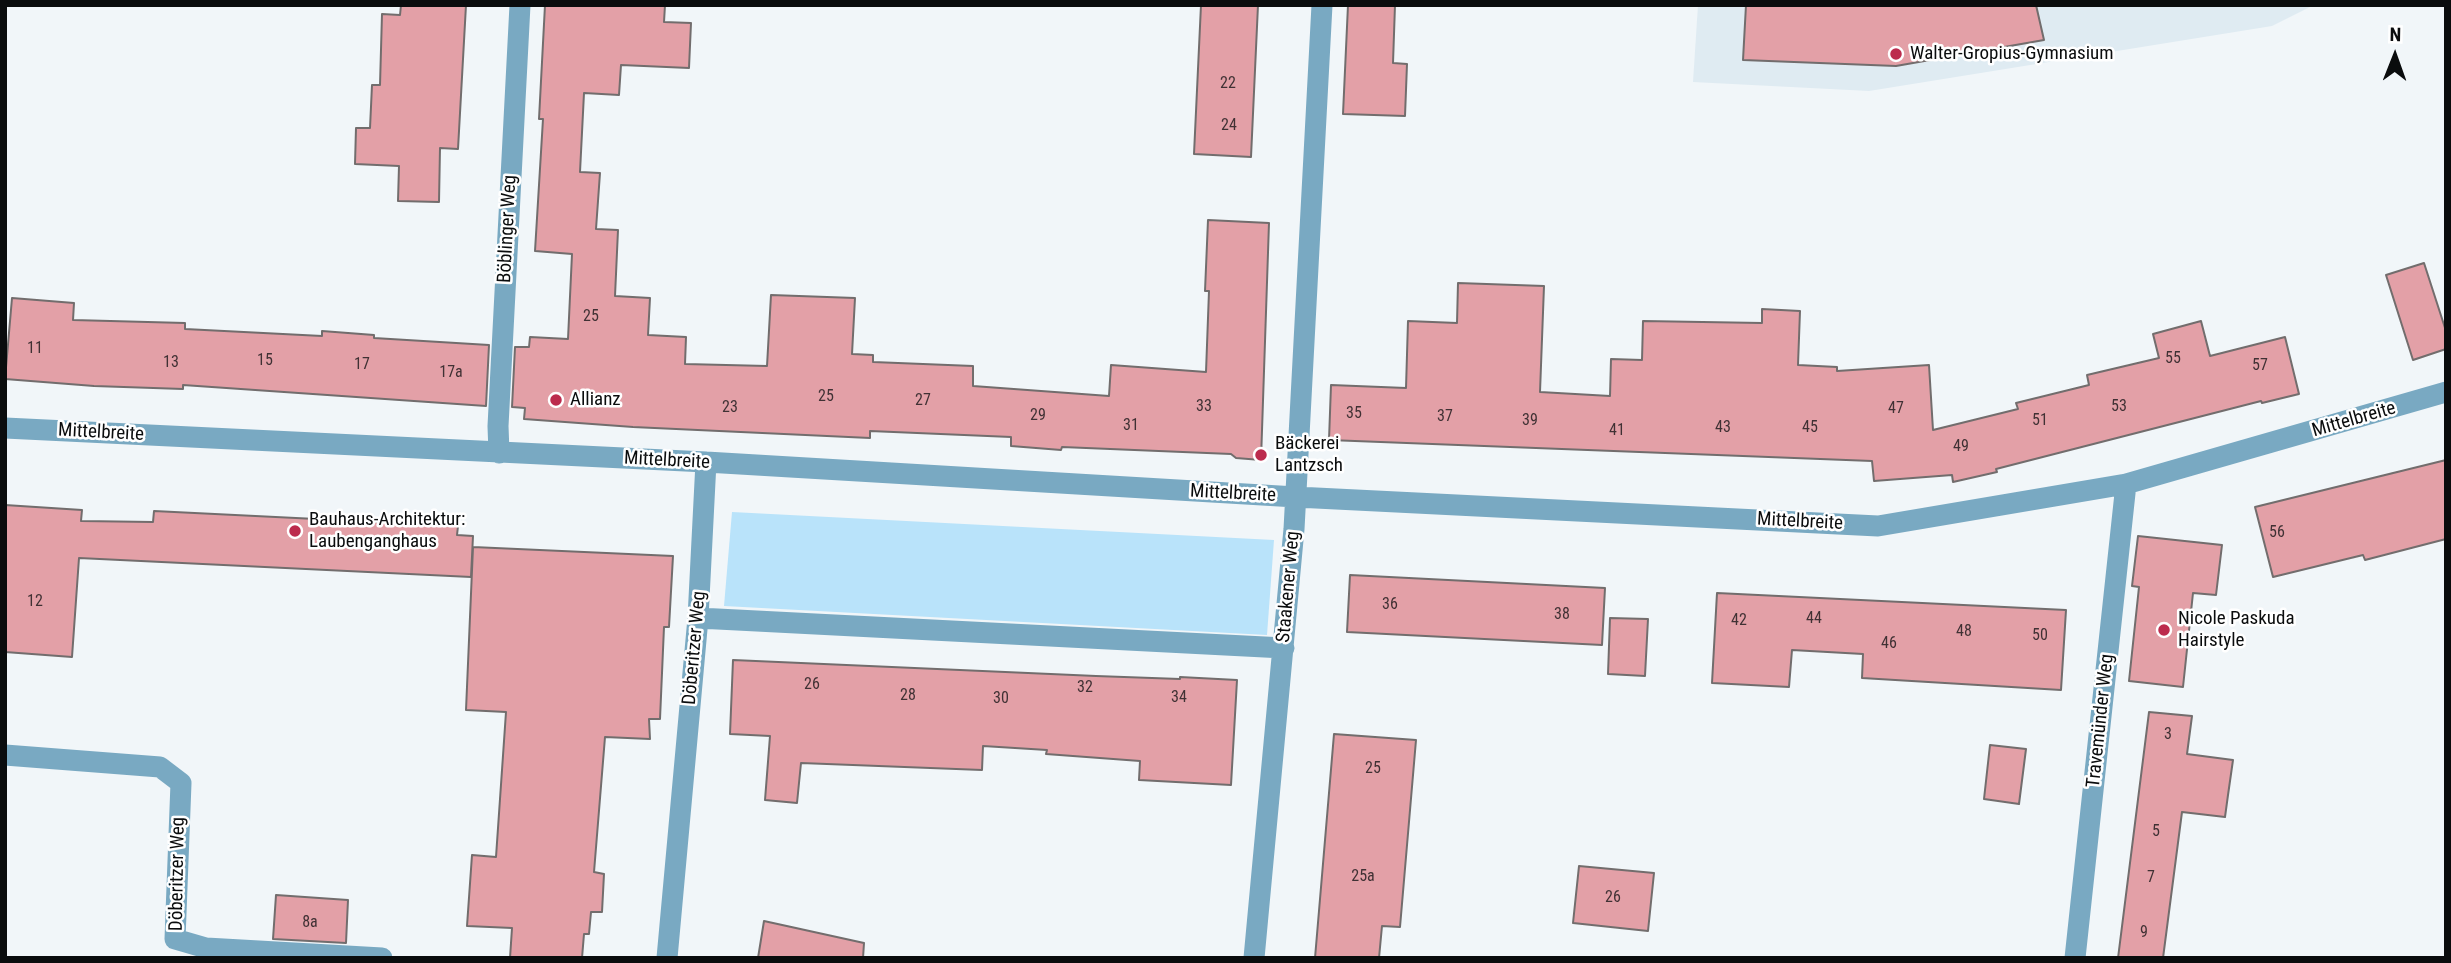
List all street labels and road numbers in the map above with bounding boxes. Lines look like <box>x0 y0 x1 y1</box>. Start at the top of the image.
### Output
street label: Böblinger Weg <box>494 174 522 284</box>
street label: Mittelbreite <box>2310 397 2398 443</box>
street label: Mittelbreite <box>57 419 145 447</box>
street label: Mittelbreite <box>623 447 711 475</box>
street label: Mittelbreite <box>1189 480 1277 508</box>
street label: Mittelbreite <box>1756 508 1844 536</box>
street label: Staakener Weg <box>1273 530 1305 644</box>
street label: Döberitzer Weg <box>679 590 711 706</box>
street label: Travemünder Weg <box>2083 653 2119 789</box>
street label: Döberitzer Weg <box>166 817 190 931</box>

